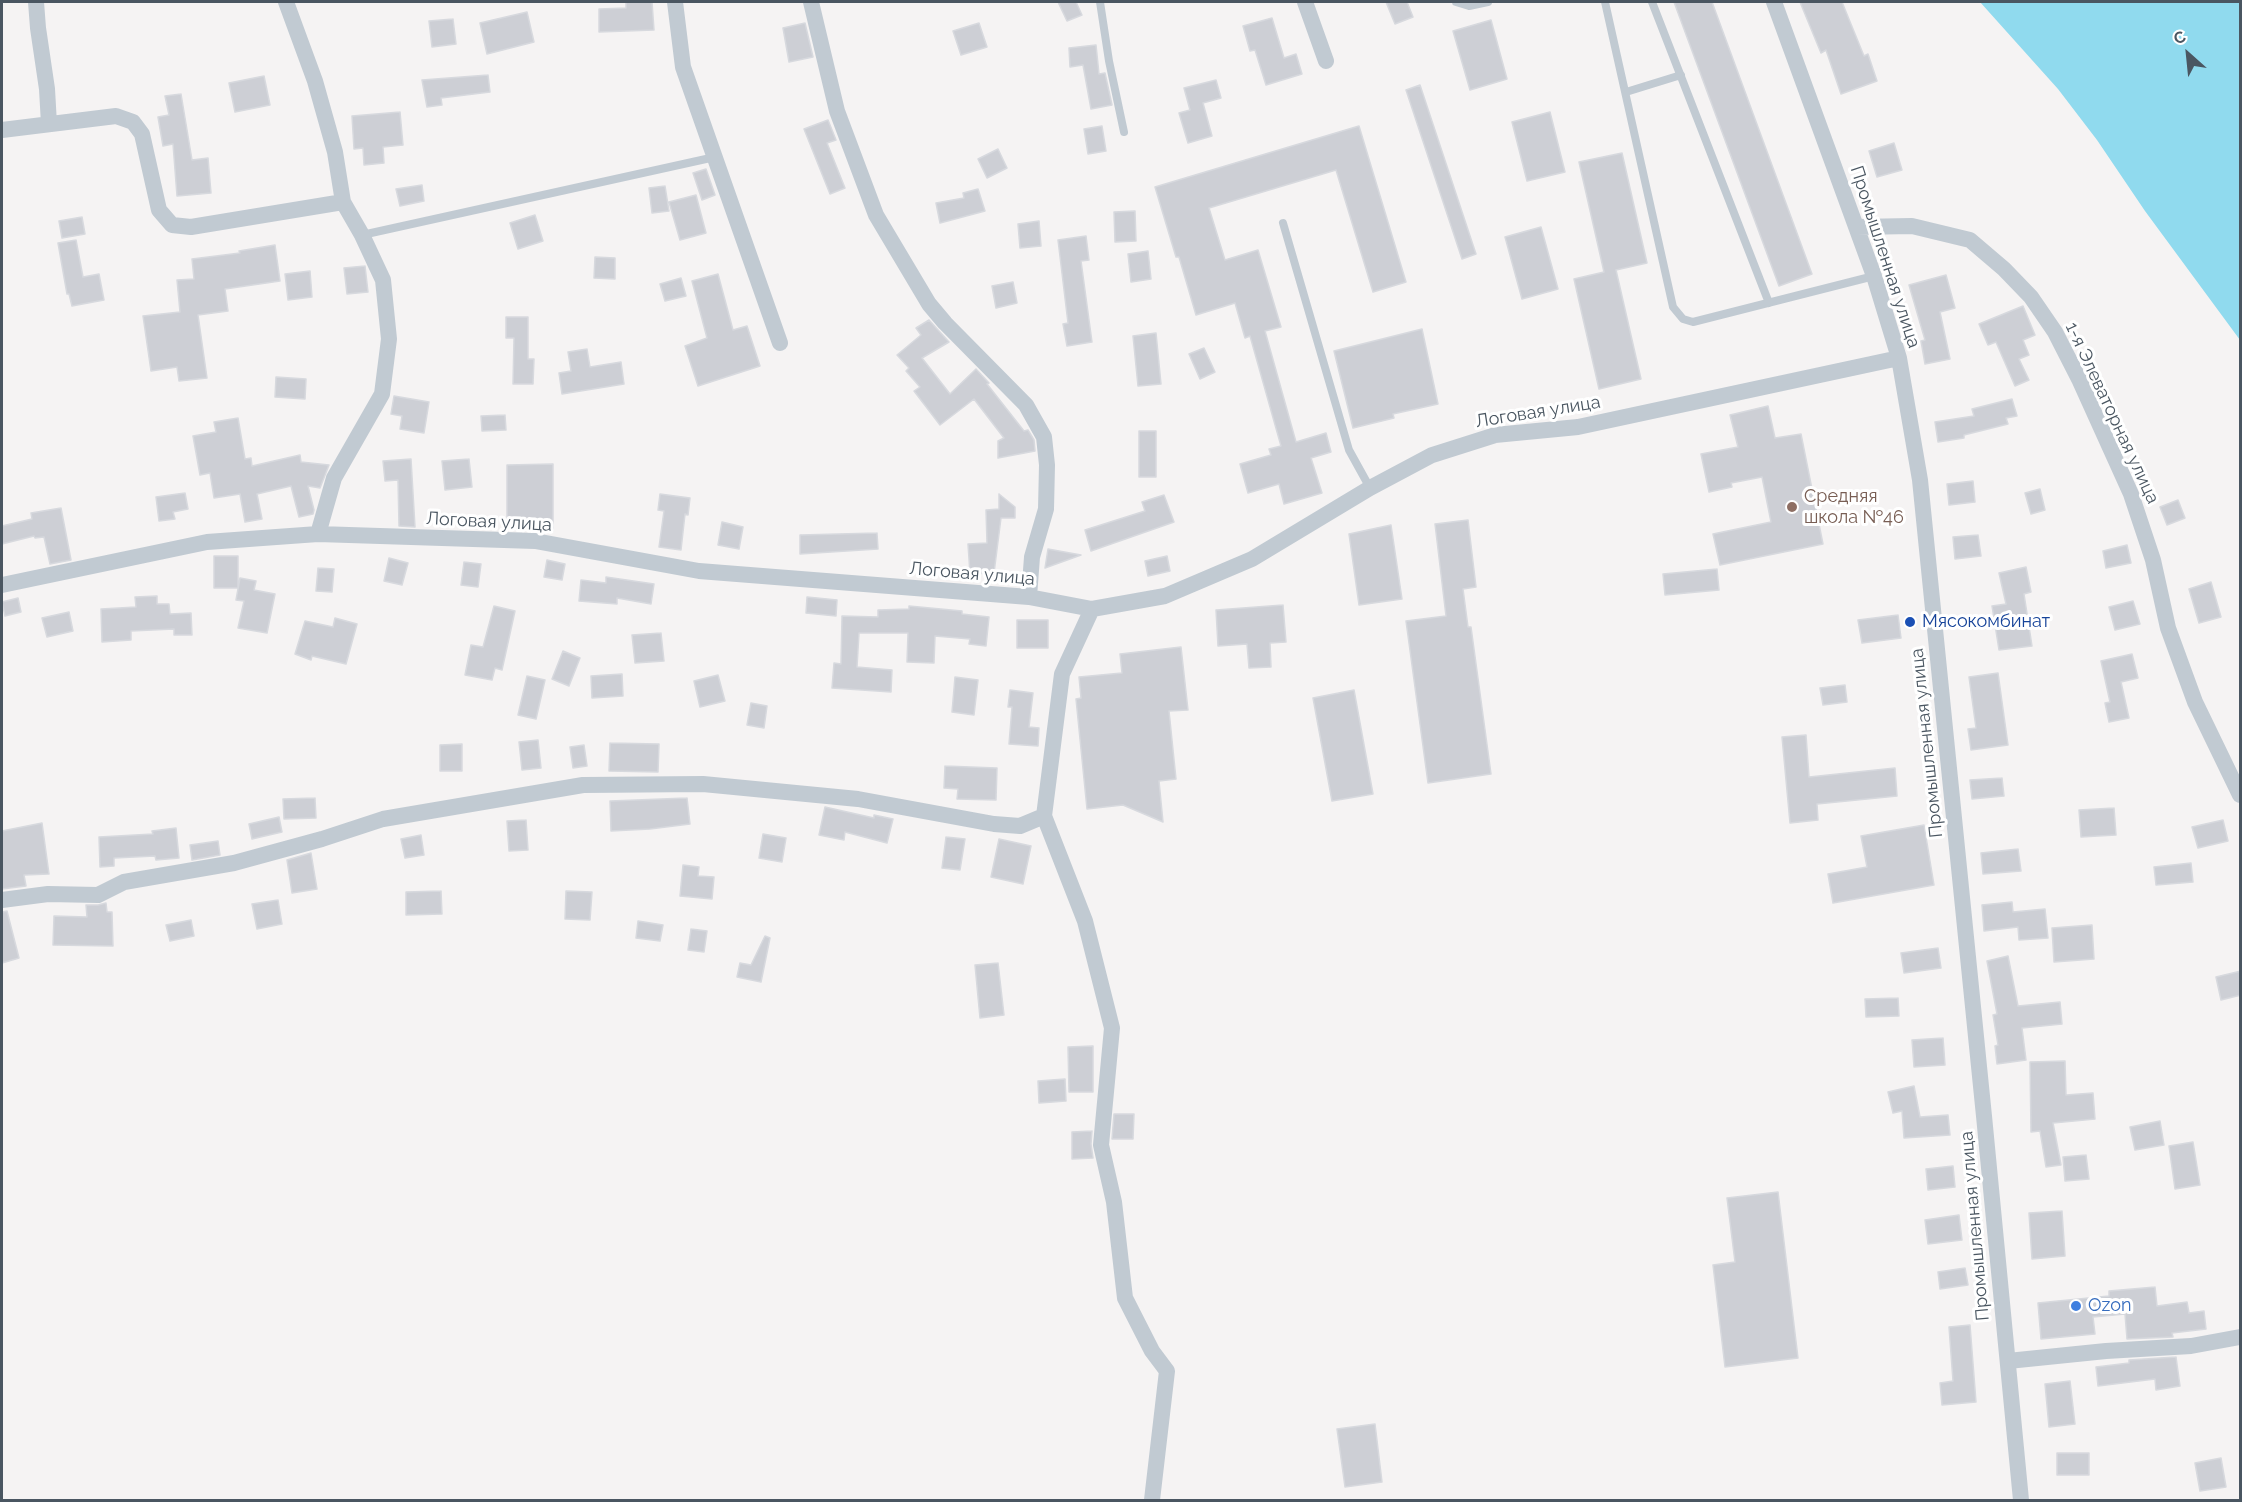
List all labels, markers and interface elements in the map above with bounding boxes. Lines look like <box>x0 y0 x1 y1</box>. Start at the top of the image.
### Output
north arrow <box>2158 24 2218 84</box>
text: С <box>2170 27 2189 48</box>
street label: Промышленная улица <box>1845 163 1925 351</box>
street label: 1-я Элеваторная улица <box>2060 319 2164 507</box>
street label: Логовая улица <box>1474 391 1602 433</box>
place label: Средняя школа №46 <box>1804 486 1904 528</box>
marker: Средняя школа №46 <box>1785 500 1799 514</box>
street label: Логовая улица <box>425 508 553 536</box>
street label: Логовая улица <box>908 558 1036 590</box>
place label: Мясокомбинат <box>1922 611 2050 633</box>
marker: Мясокомбинат <box>1903 615 1917 629</box>
street label: Промышленная улица <box>1906 647 1948 839</box>
street label: Промышленная улица <box>1956 1130 1994 1322</box>
place label: Ozon <box>2088 1295 2131 1317</box>
marker: Ozon <box>2069 1299 2083 1313</box>

